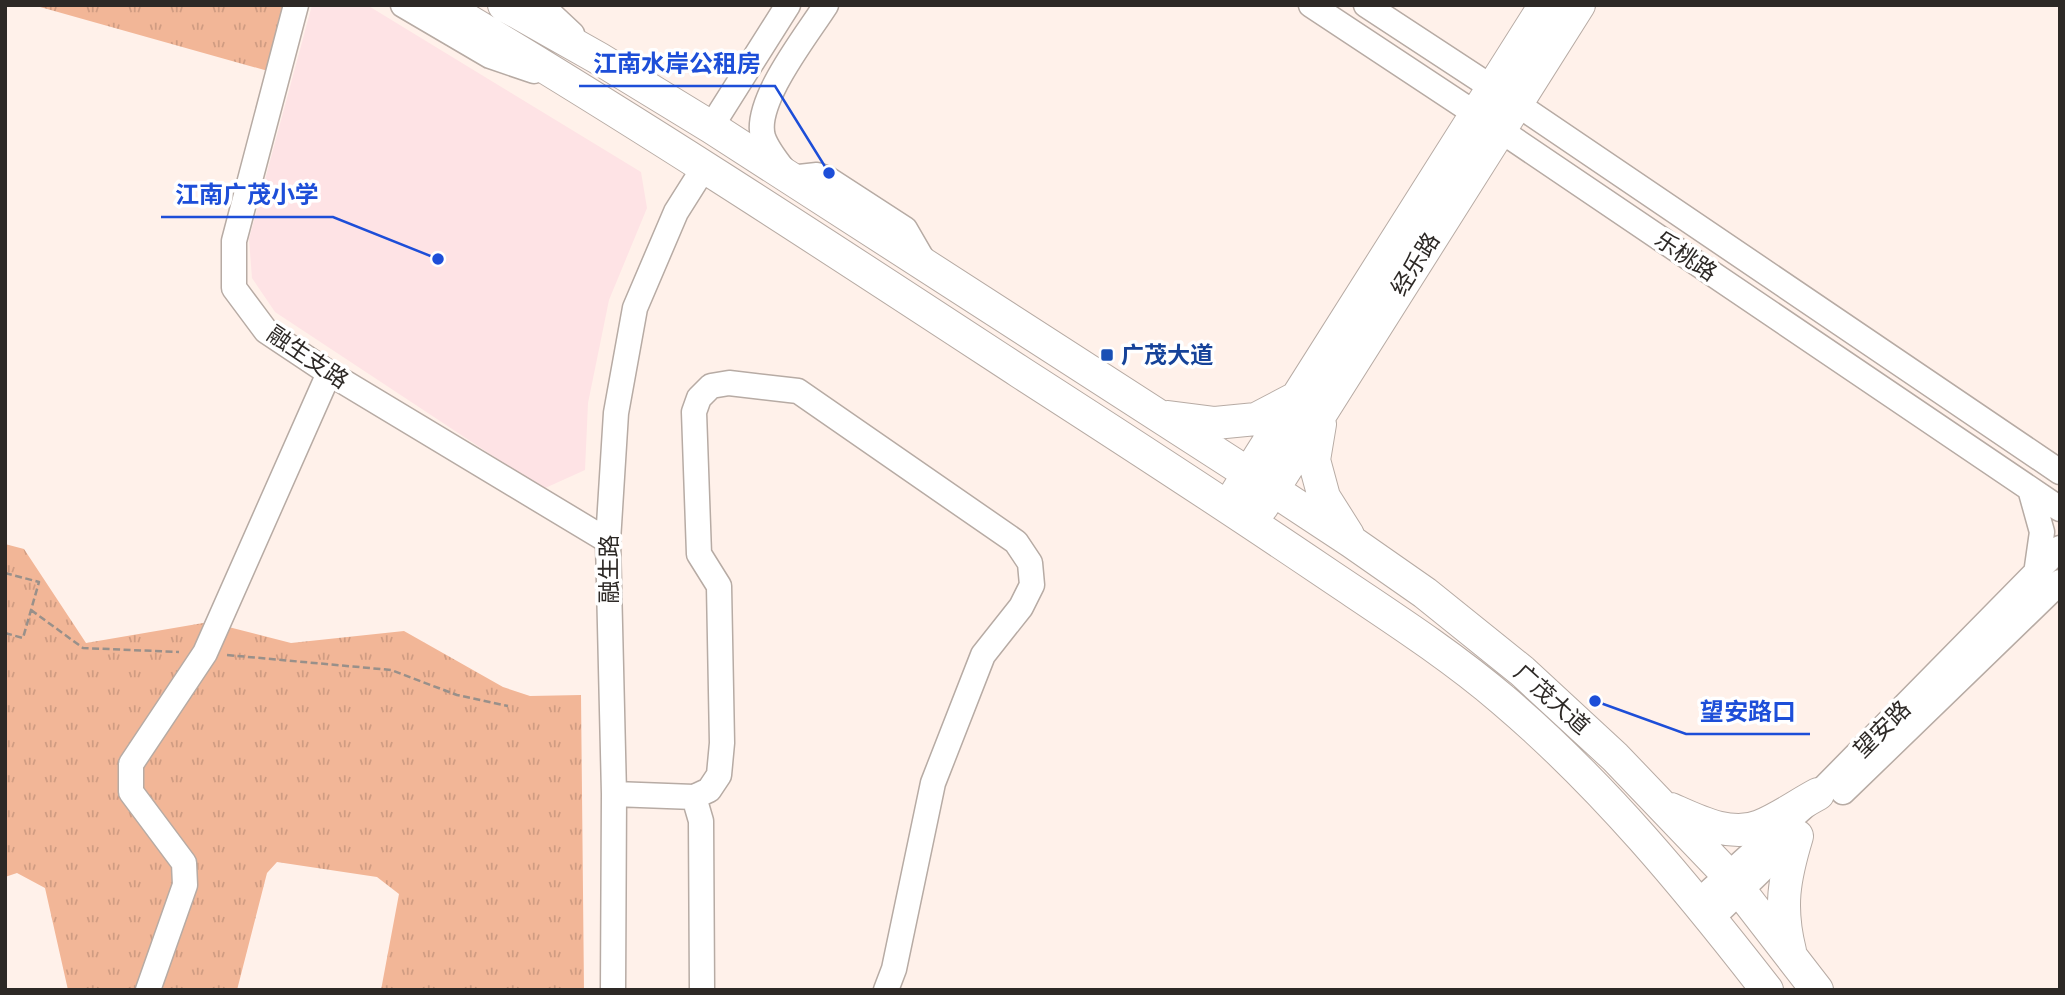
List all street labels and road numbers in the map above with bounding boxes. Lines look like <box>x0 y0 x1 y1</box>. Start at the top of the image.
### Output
street label: 乐桃路 <box>1650 224 1723 286</box>
street label: 经乐路 <box>1384 227 1444 300</box>
street label: 融生支路 <box>263 319 355 394</box>
street label: 融生路 <box>594 535 622 604</box>
street label: 广茂大道 <box>1509 657 1596 739</box>
street label: 望安路 <box>1847 694 1916 763</box>

